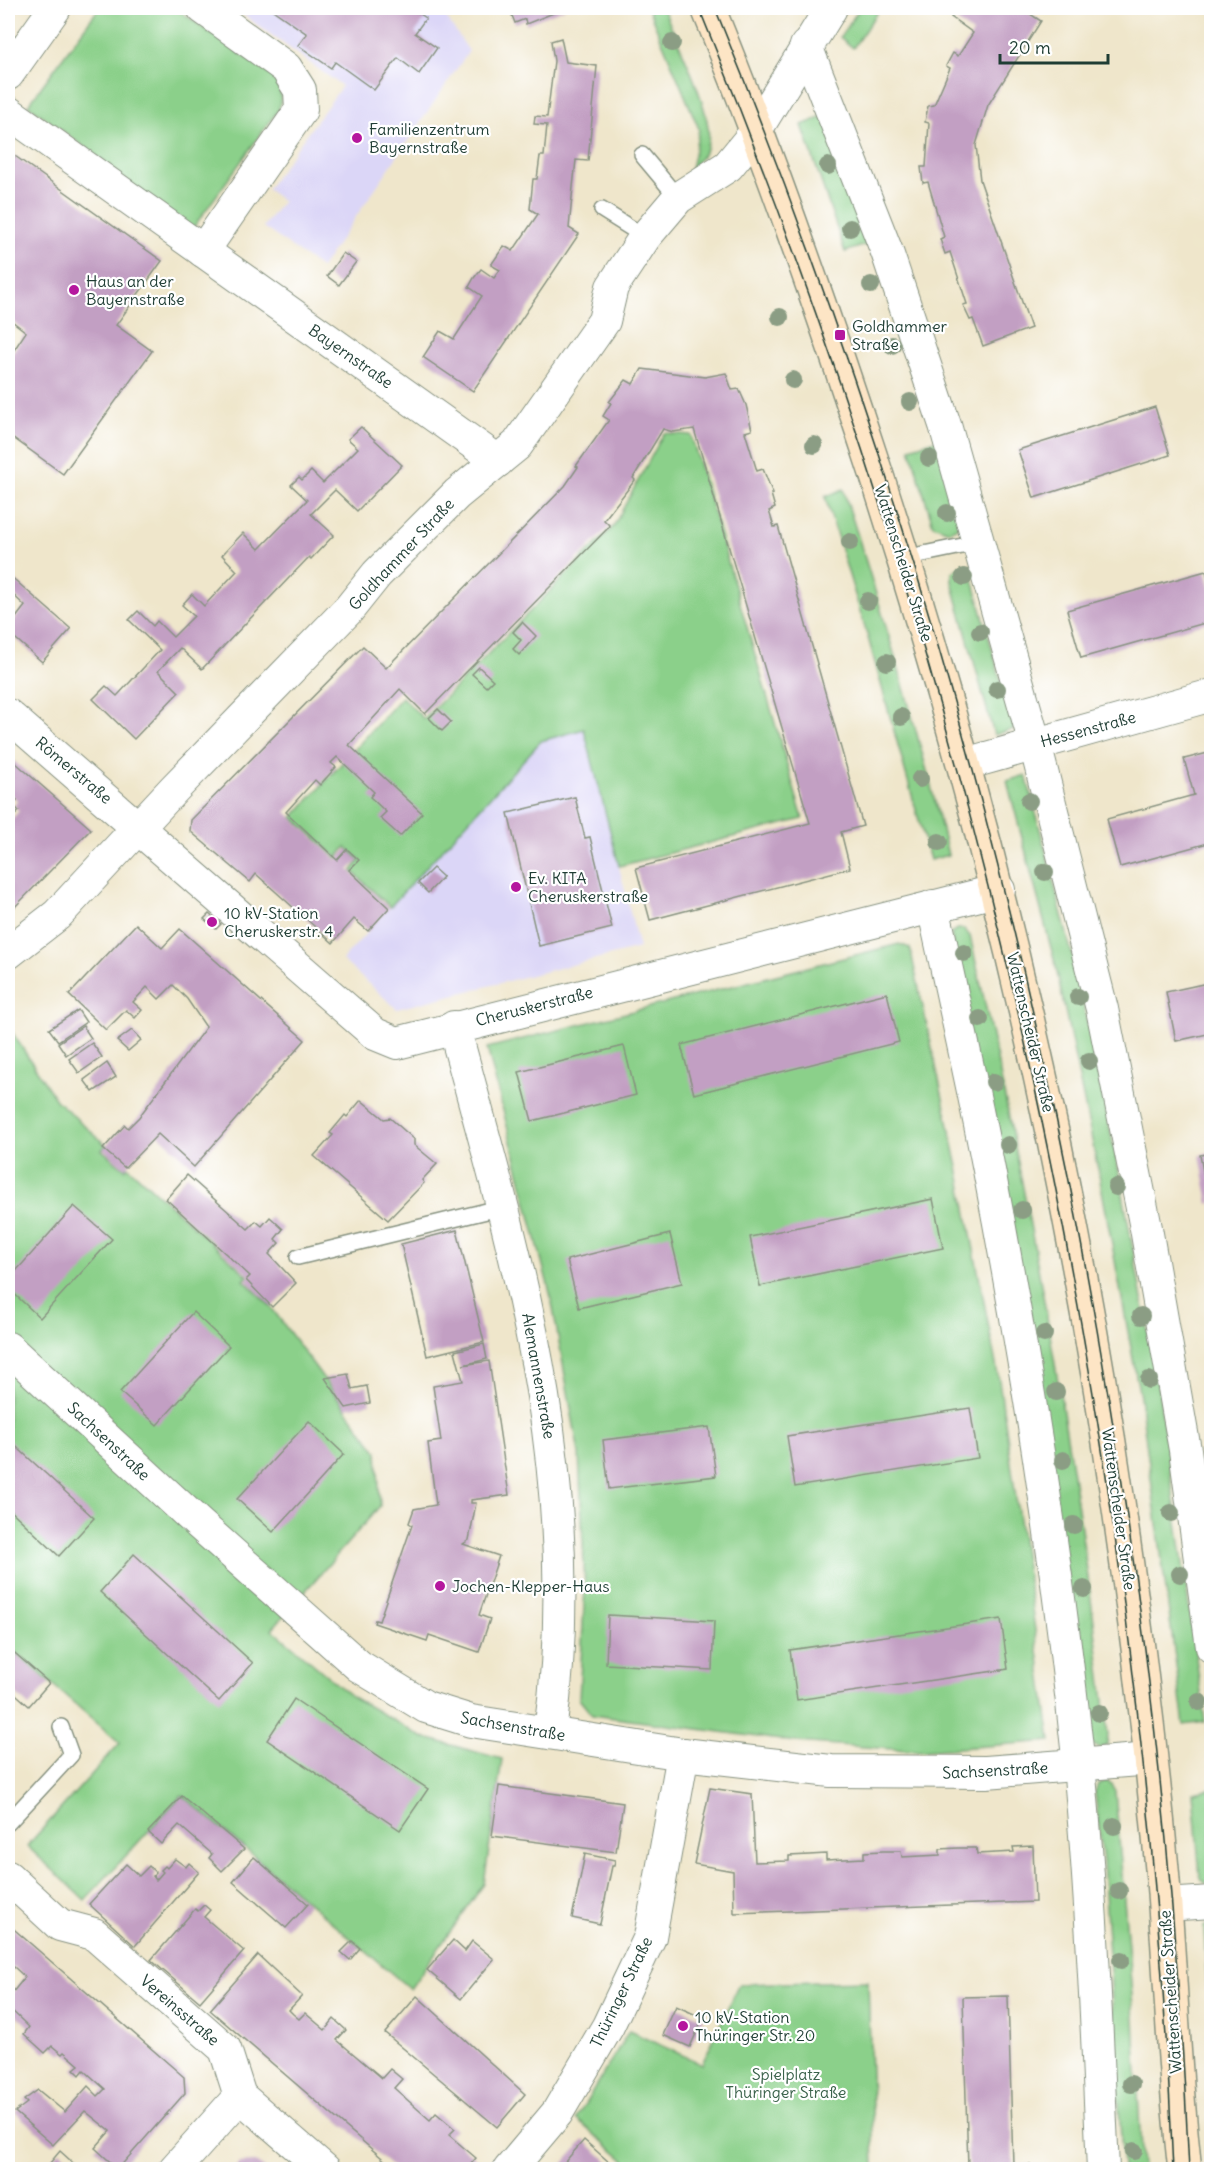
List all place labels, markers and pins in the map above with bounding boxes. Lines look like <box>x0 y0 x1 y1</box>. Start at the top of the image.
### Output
place label: Familienzentrum Bayernstraße <box>369 119 490 157</box>
marker: Familienzentrum Bayernstraße <box>350 131 364 145</box>
place label: Haus an der Bayernstraße <box>86 271 185 309</box>
marker: Haus an der Bayernstraße <box>67 283 81 297</box>
place label: Goldhammer Straße <box>852 316 948 354</box>
marker: Goldhammer Straße <box>833 328 847 342</box>
place label: Ev. KITA Cheruskerstraße <box>528 868 648 906</box>
marker: Ev. KITA Cheruskerstraße <box>509 880 523 894</box>
place label: 10 kV-Station Cheruskerstr. 4 <box>224 903 333 941</box>
marker: 10 kV-Station Cheruskerstr. 4 <box>205 915 219 929</box>
place label: Jochen-Klepper-Haus <box>452 1576 610 1596</box>
marker: Jochen-Klepper-Haus <box>433 1579 447 1593</box>
place label: 10 kV-Station Thüringer Str. 20 <box>695 2007 815 2045</box>
marker: 10 kV-Station Thüringer Str. 20 <box>676 2019 690 2033</box>

